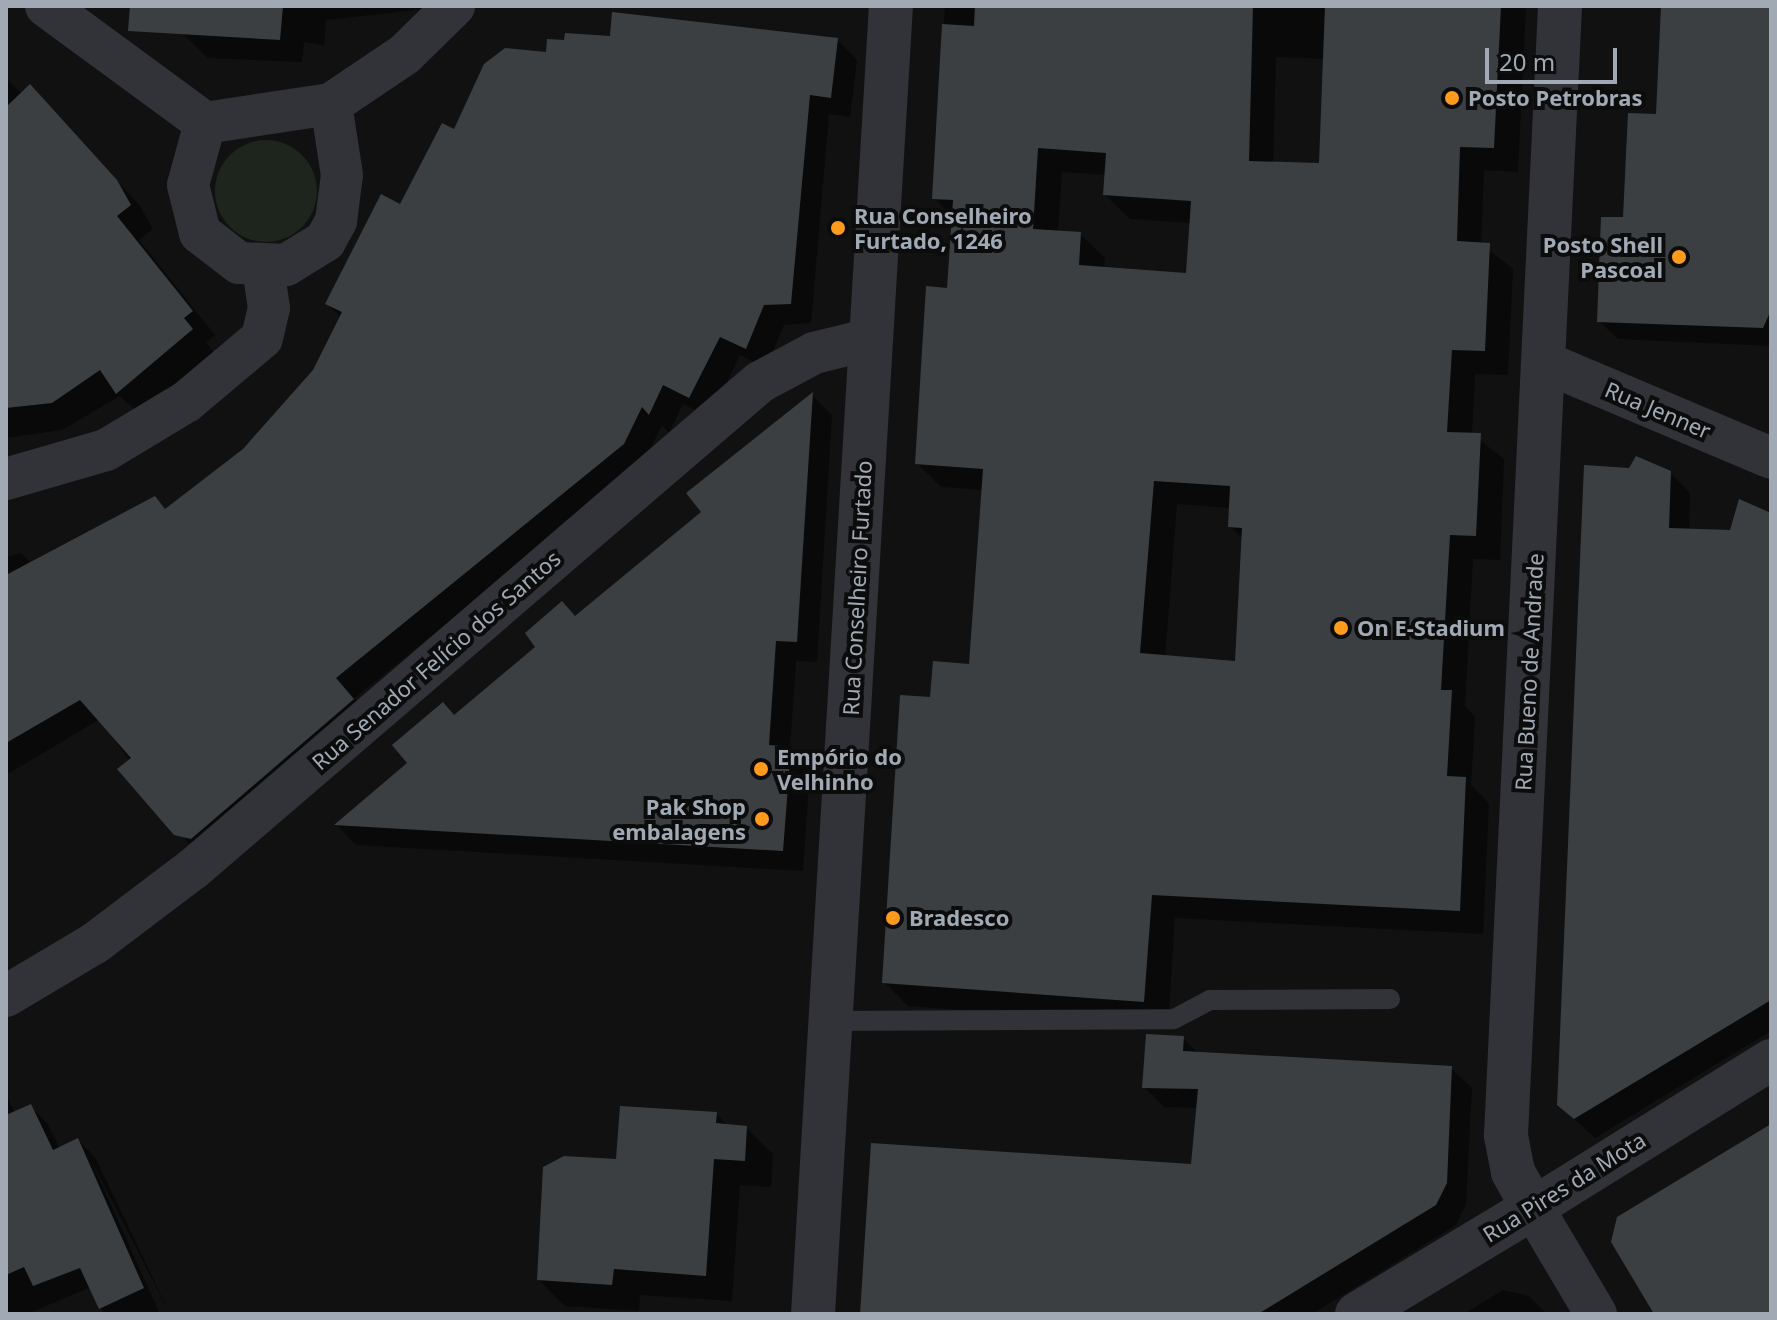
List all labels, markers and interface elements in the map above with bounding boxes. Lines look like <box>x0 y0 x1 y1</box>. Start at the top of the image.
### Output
scale bar <box>1489 32 1621 82</box>
text: 20 m <box>1499 45 1555 78</box>
place label: Posto Petrobras <box>1468 85 1642 111</box>
marker: Posto Petrobras <box>1443 89 1461 107</box>
place label: Rua Conselheiro Furtado, 1246 <box>854 202 1032 254</box>
marker: Rua Conselheiro Furtado, 1246 <box>829 219 847 237</box>
place label: Posto Shell Pascoal <box>1543 231 1663 282</box>
marker: Posto Shell Pascoal <box>1670 248 1688 266</box>
street label: Rua Jenner <box>1601 376 1715 444</box>
street label: Rua Conselheiro Furtado <box>837 460 877 716</box>
street label: Rua Senador Felício dos Santos <box>306 545 566 775</box>
street label: Rua Bueno de Andrade <box>1510 552 1548 792</box>
place label: On E-Stadium <box>1357 615 1505 641</box>
marker: On E-Stadium <box>1332 619 1350 637</box>
place label: Empório do Velhinho <box>777 743 902 794</box>
marker: Empório do Velhinho <box>752 760 770 778</box>
place label: Pak Shop embalagens <box>612 793 746 844</box>
marker: Pak Shop embalagens <box>753 810 771 828</box>
place label: Bradesco <box>909 905 1009 931</box>
marker: Bradesco <box>884 909 902 927</box>
street label: Rua Pires da Mota <box>1478 1126 1650 1248</box>

